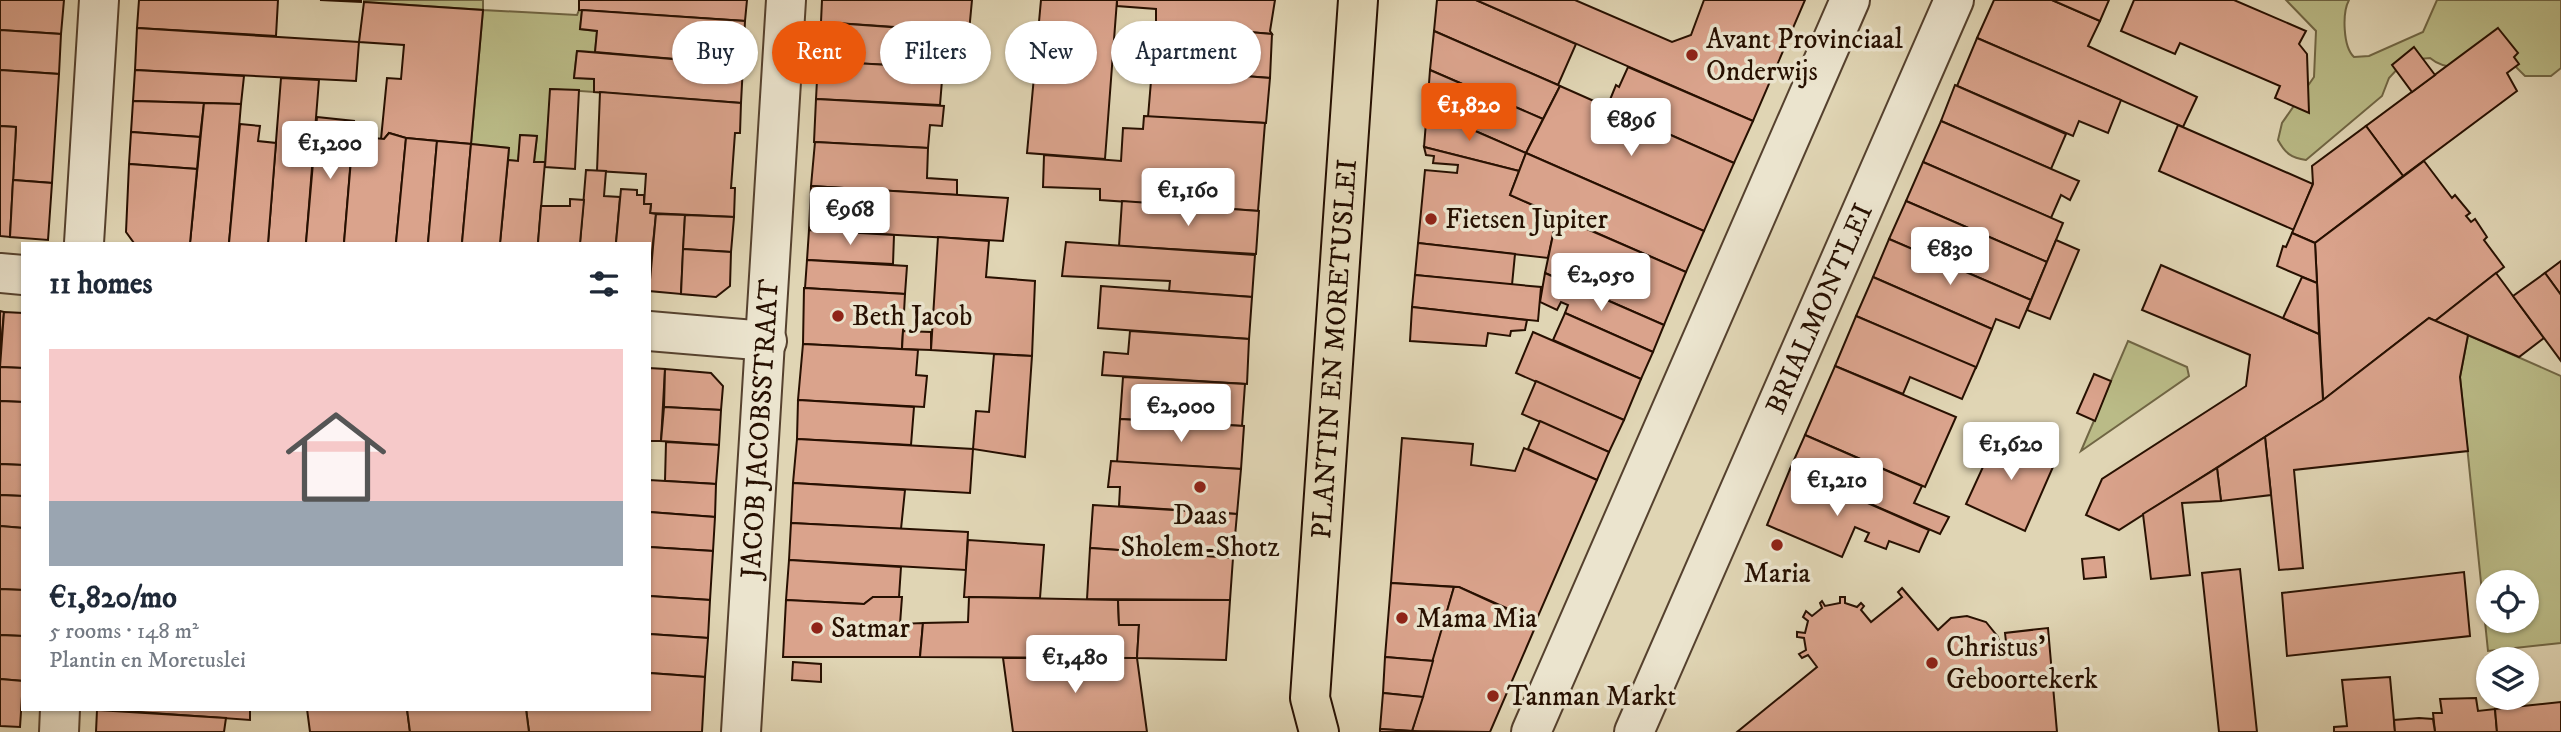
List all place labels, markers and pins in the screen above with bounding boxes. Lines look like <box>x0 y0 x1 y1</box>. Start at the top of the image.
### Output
place label: Avant Provinciaal Onderwijs <box>1706 22 1903 89</box>
marker: Avant Provinciaal Onderwijs <box>1684 47 1700 63</box>
pin: €1,820 <box>1412 83 1526 143</box>
pin: €896 <box>1590 99 1672 158</box>
pin: €1,200 <box>273 122 387 181</box>
pin: €1,160 <box>1131 168 1245 228</box>
pin: €968 <box>809 188 891 247</box>
place label: Fietsen Jupiter <box>1445 202 1608 237</box>
marker: Fietsen Jupiter <box>1423 211 1439 227</box>
pin: €830 <box>1909 228 1991 287</box>
pin: €2,050 <box>1544 254 1658 313</box>
place label: Beth Jacob <box>852 299 972 334</box>
marker: Beth Jacob <box>830 308 846 324</box>
pin: €2,000 <box>1124 384 1238 444</box>
pin: €1,620 <box>1954 422 2068 482</box>
pin: €1,210 <box>1780 458 1894 518</box>
marker: Daas Sholem-Shotz <box>1192 479 1208 495</box>
place label: Daas Sholem-Shotz <box>1120 498 1280 565</box>
marker: Maria <box>1769 537 1785 553</box>
place label: Maria <box>1743 556 1811 591</box>
place label: Mama Mia <box>1416 601 1537 636</box>
marker: Mama Mia <box>1394 610 1410 626</box>
place label: Satmar <box>831 611 910 646</box>
marker: Satmar <box>809 620 825 636</box>
place label: Christus’ Geboortekerk <box>1946 630 2098 697</box>
pin: €1,480 <box>1018 636 1132 695</box>
marker: Christus’ Geboortekerk <box>1924 655 1940 671</box>
place label: Tanman Markt <box>1507 679 1676 714</box>
marker: Tanman Markt <box>1485 688 1501 704</box>

